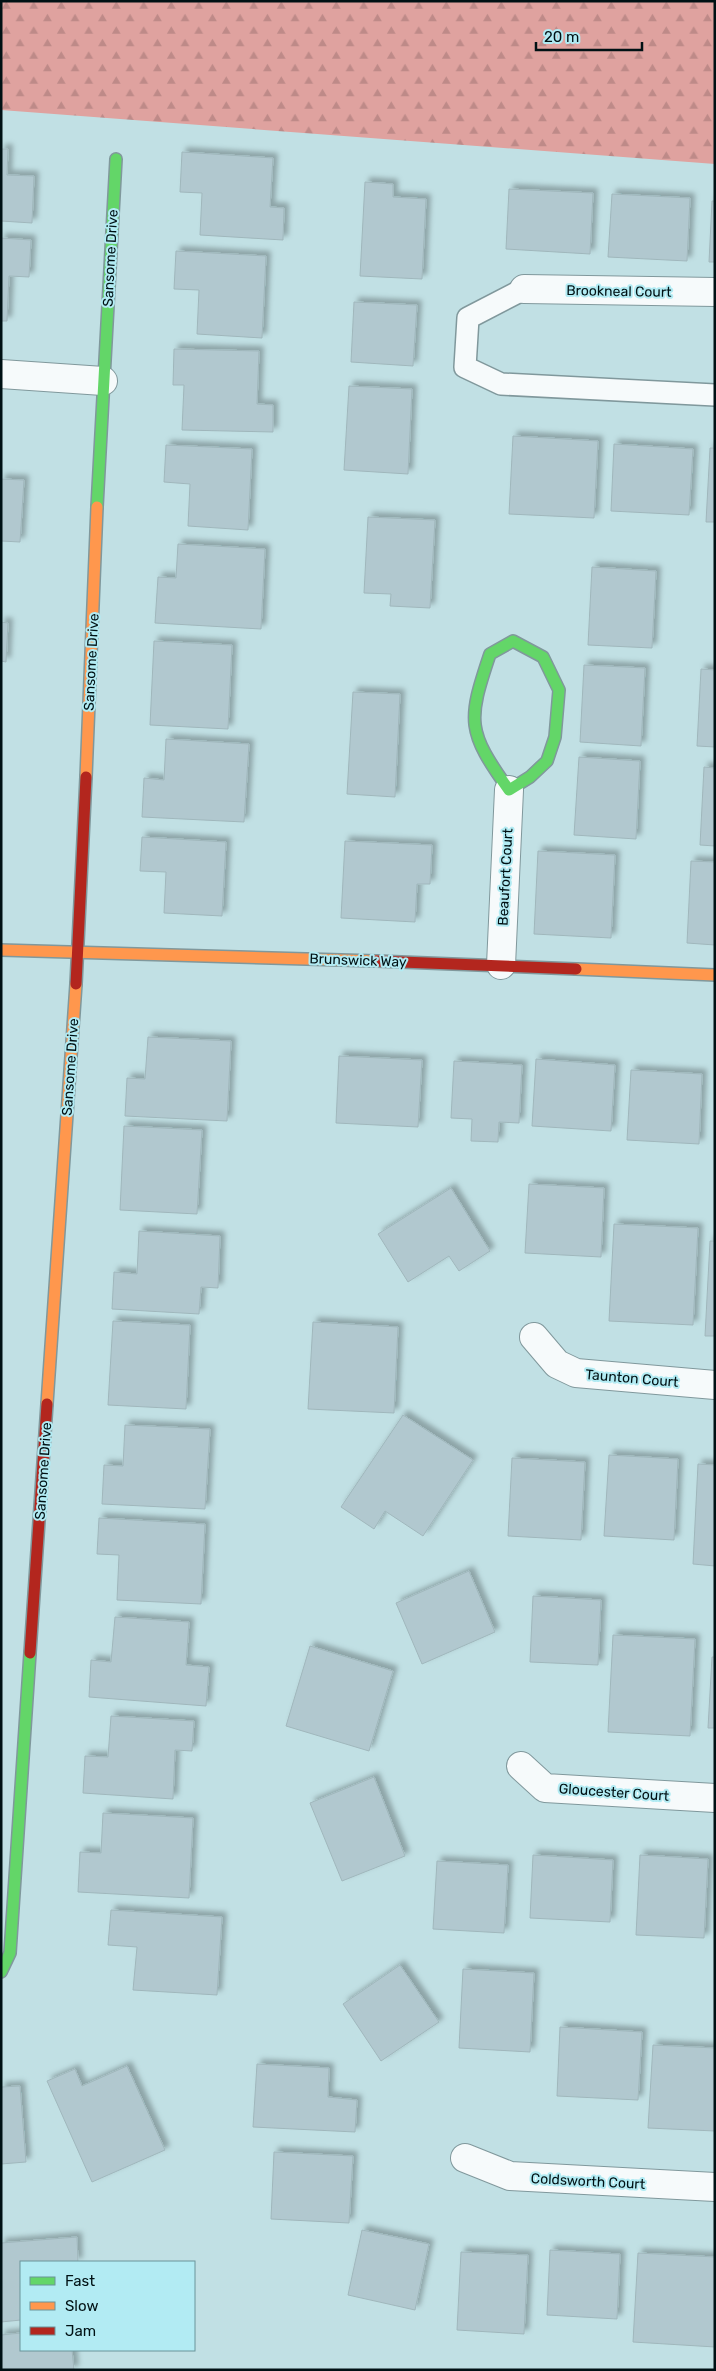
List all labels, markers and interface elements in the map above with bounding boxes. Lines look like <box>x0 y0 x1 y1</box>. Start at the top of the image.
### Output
scale bar <box>536 20 642 52</box>
text: 20 m <box>544 28 579 46</box>
street label: Sansome Drive <box>99 209 122 307</box>
street label: Brookneal Court <box>566 282 672 301</box>
street label: Sansome Drive <box>80 613 103 711</box>
street label: Beaufort Court <box>494 827 517 926</box>
street label: Brunswick Way <box>309 950 407 971</box>
street label: Sansome Drive <box>59 1018 82 1116</box>
street label: Taunton Court <box>585 1366 680 1391</box>
street label: Sansome Drive <box>32 1422 55 1520</box>
street label: Gloucester Court <box>558 1780 670 1805</box>
street label: Coldsworth Court <box>530 2170 646 2193</box>
legend <box>20 2261 195 2351</box>
text: Fast <box>65 2272 95 2290</box>
text: Slow <box>65 2297 98 2315</box>
text: Jam <box>65 2322 96 2340</box>

